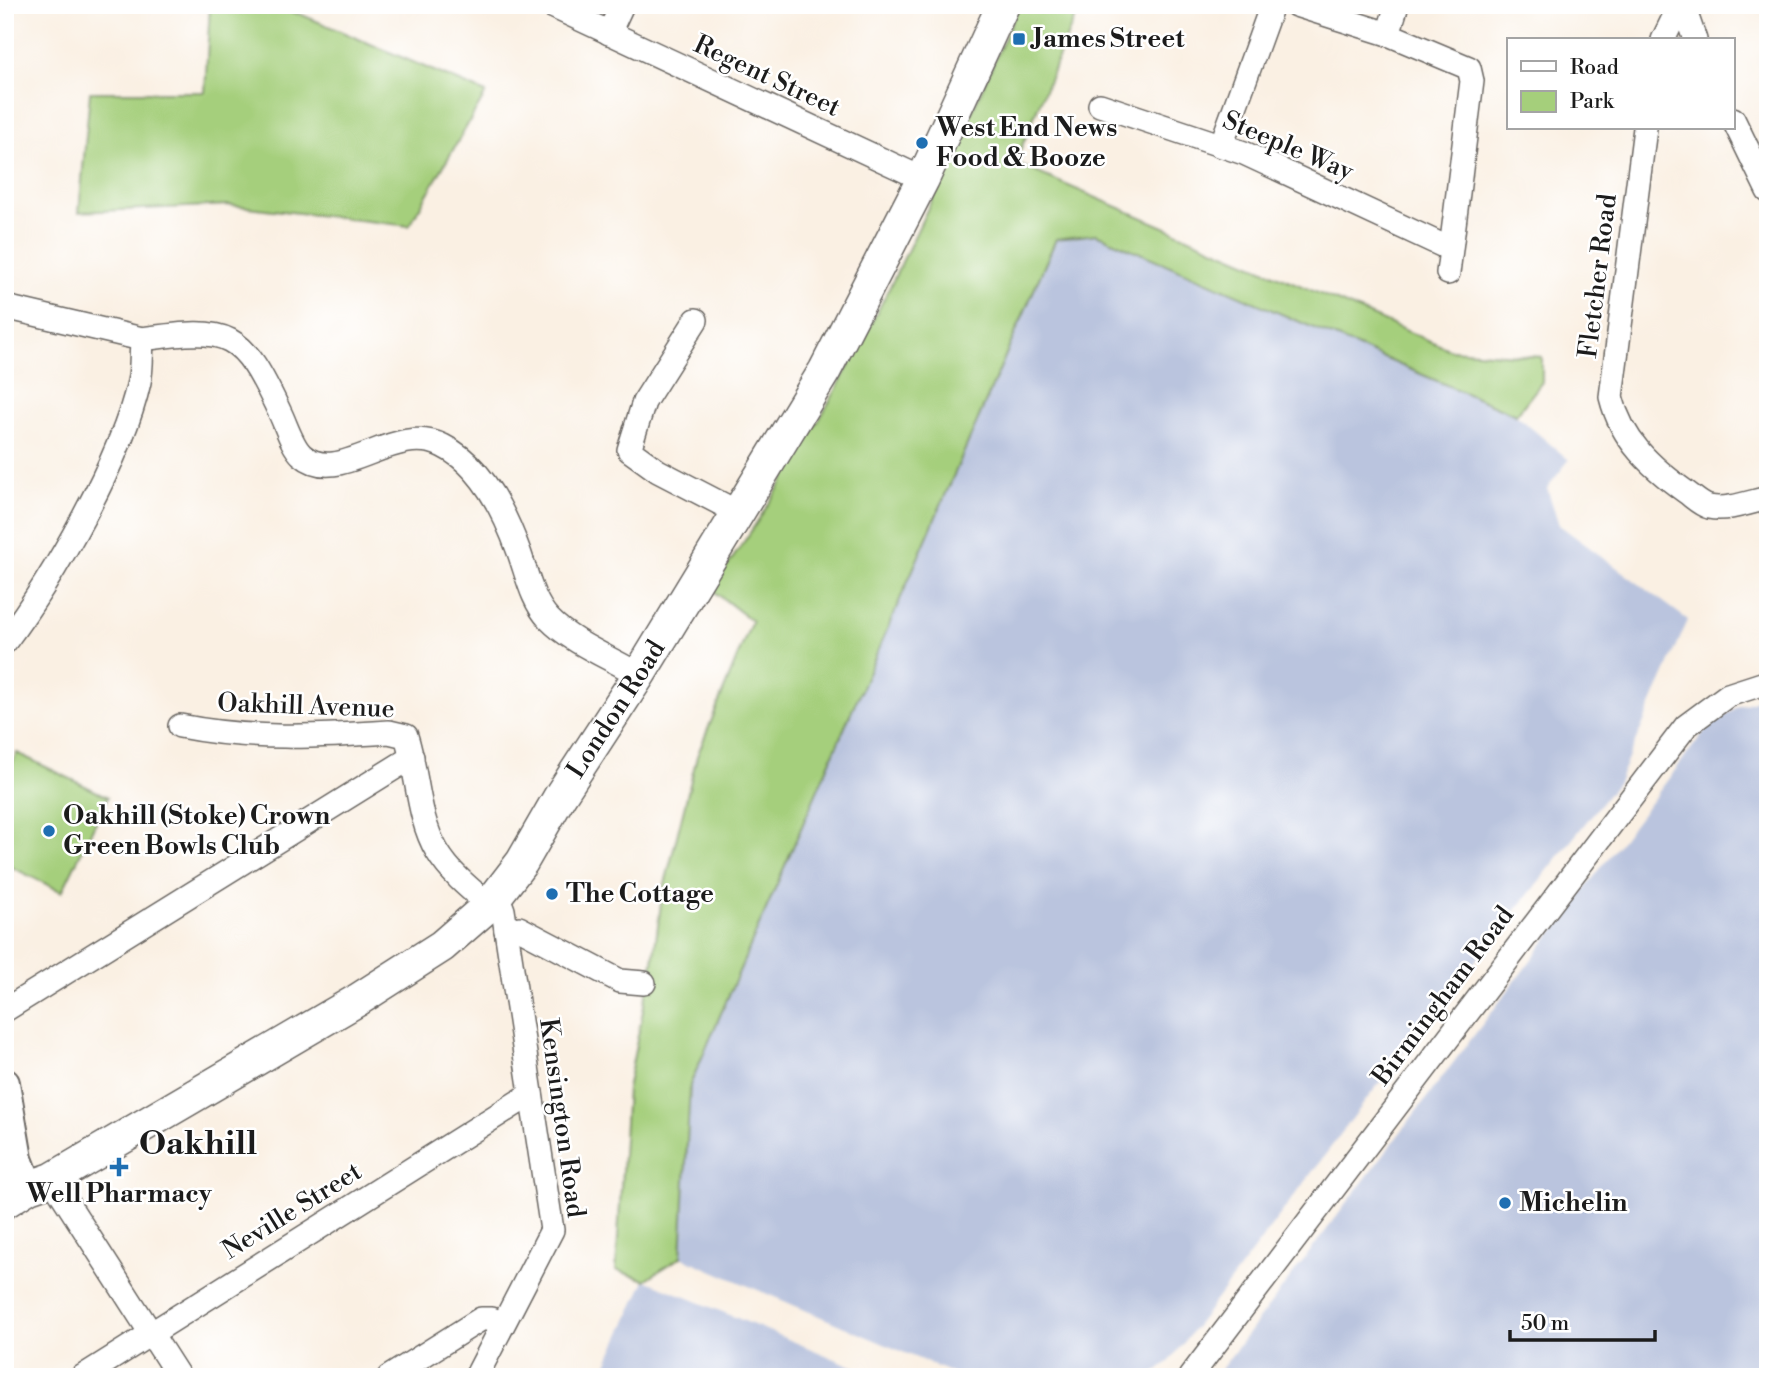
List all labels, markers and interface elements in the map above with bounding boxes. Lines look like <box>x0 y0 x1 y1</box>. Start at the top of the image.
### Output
place label: James Street <box>1030 23 1185 55</box>
street label: Regent Street <box>689 28 845 124</box>
marker: James Street <box>1011 31 1027 47</box>
legend <box>1507 38 1734 130</box>
text: Road <box>1570 55 1619 81</box>
text: Park <box>1570 89 1615 115</box>
street label: Steeple Way <box>1218 104 1359 188</box>
place label: West End News Food & Booze <box>935 112 1117 174</box>
marker: West End News Food & Booze <box>914 135 930 151</box>
street label: Fletcher Road <box>1572 192 1624 360</box>
street label: London Road <box>560 634 672 784</box>
street label: Oakhill Avenue <box>217 687 395 725</box>
place label: Oakhill (Stoke) Crown Green Bowls Club <box>63 800 330 862</box>
marker: Oakhill (Stoke) Crown Green Bowls Club <box>41 823 57 839</box>
place label: The Cottage <box>566 878 714 910</box>
marker: The Cottage <box>544 886 560 902</box>
street label: Birmingham Road <box>1365 900 1521 1093</box>
street label: Kensington Road <box>532 1016 592 1220</box>
district label: Oakhill <box>139 1124 257 1165</box>
street label: Neville Street <box>216 1156 368 1266</box>
marker: Well Pharmacy <box>111 1159 127 1175</box>
place label: Well Pharmacy <box>25 1178 213 1210</box>
place label: Michelin <box>1519 1187 1628 1219</box>
marker: Michelin <box>1497 1195 1513 1211</box>
scale bar <box>1510 1298 1656 1342</box>
text: 50 m <box>1521 1311 1569 1337</box>

